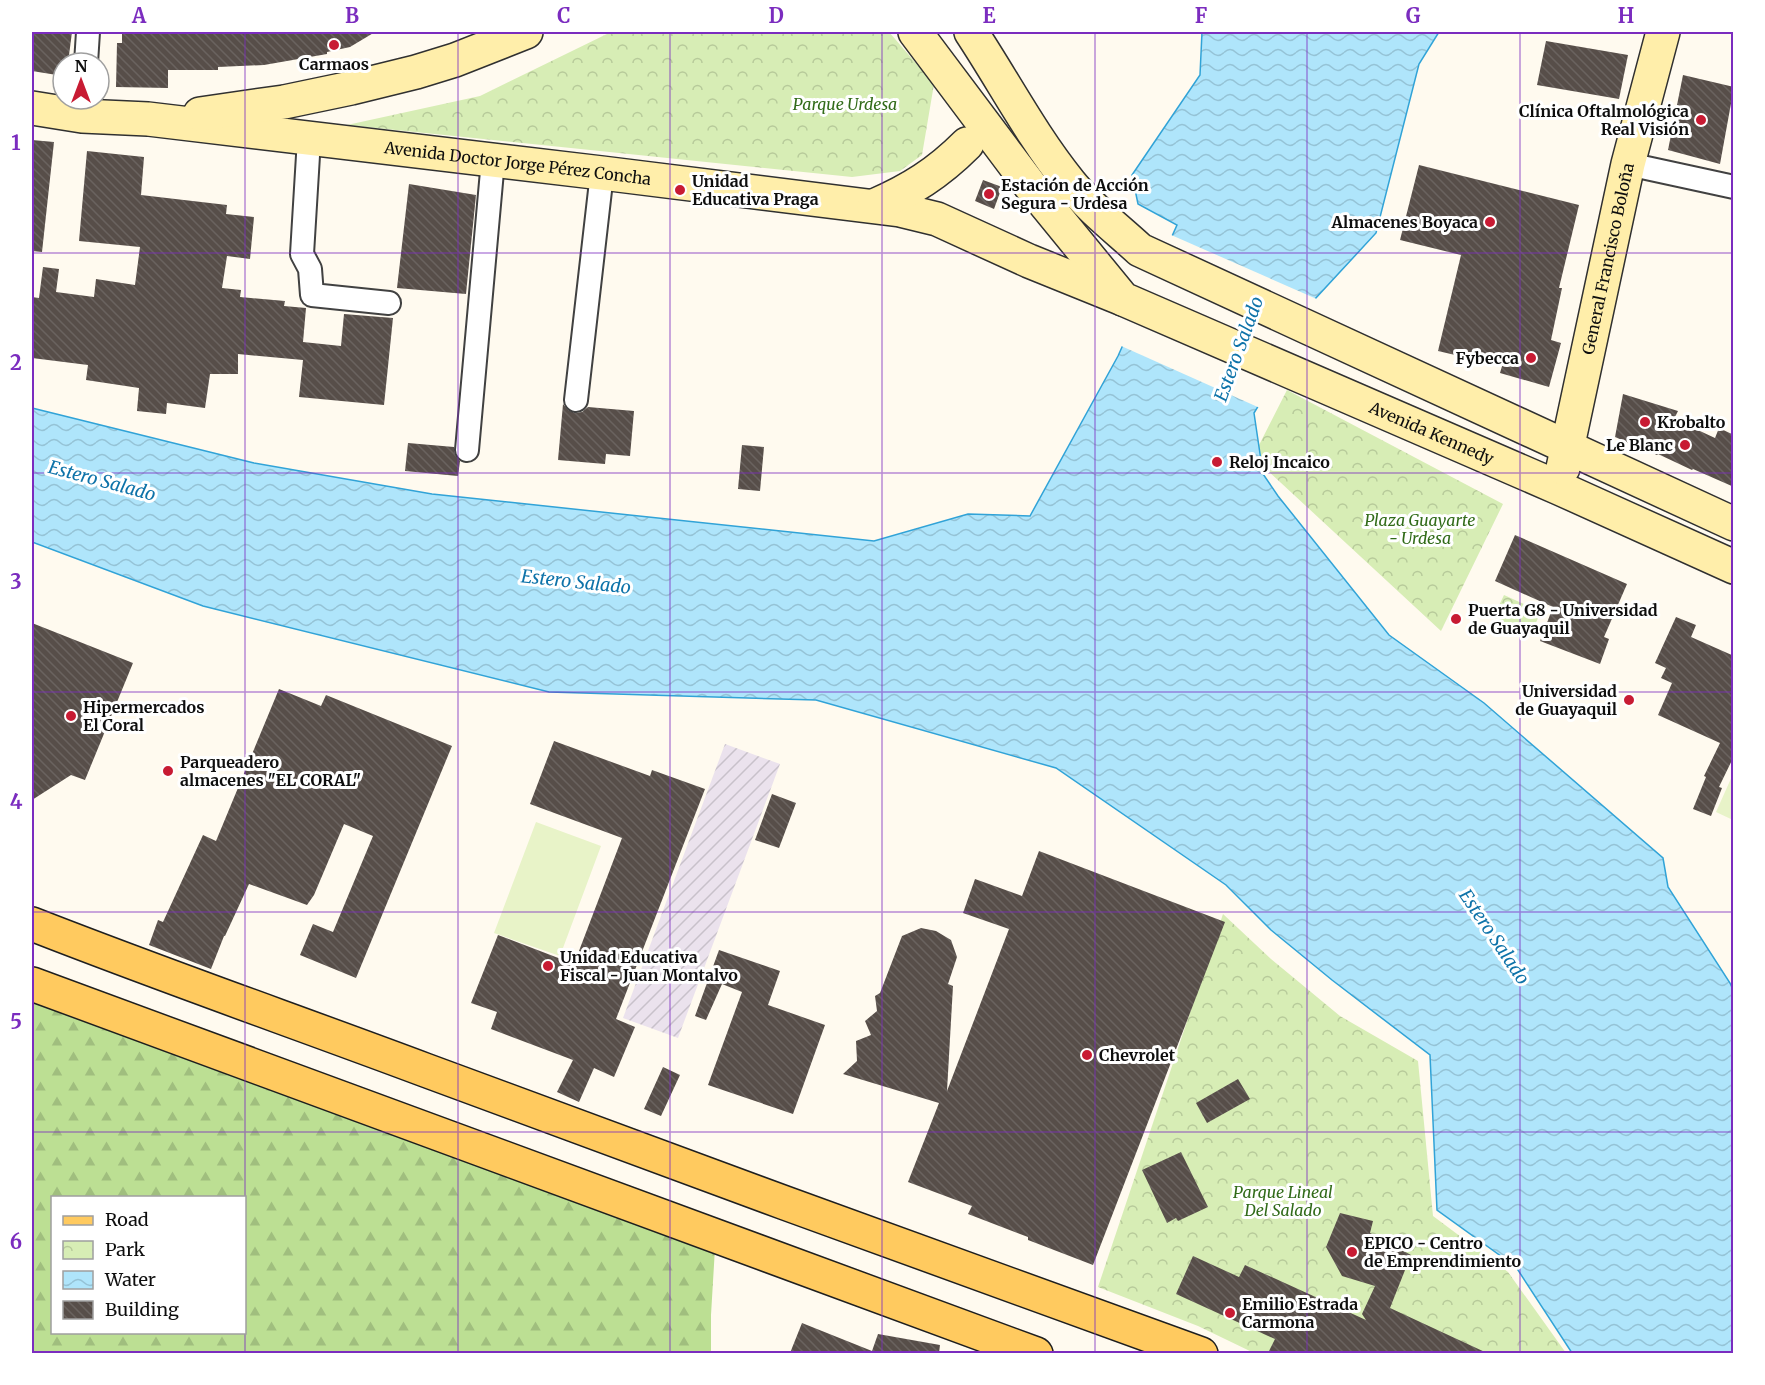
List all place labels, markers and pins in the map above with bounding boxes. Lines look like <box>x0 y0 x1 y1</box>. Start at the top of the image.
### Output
marker: Carmaos <box>327 38 341 52</box>
place label: Carmaos <box>299 54 369 74</box>
place label: Clínica Oftalmológica Real Visión <box>1519 101 1689 139</box>
marker: Clínica Oftalmológica Real Visión <box>1694 113 1708 127</box>
place label: Unidad Educativa Praga <box>692 171 819 209</box>
place label: Estación de Acción Segura - Urdesa <box>1001 175 1149 213</box>
marker: Unidad Educativa Praga <box>673 183 687 197</box>
marker: Estación de Acción Segura - Urdesa <box>982 187 996 201</box>
place label: Almacenes Boyaca <box>1330 212 1478 232</box>
marker: Almacenes Boyaca <box>1483 215 1497 229</box>
place label: Fybecca <box>1455 348 1519 368</box>
marker: Fybecca <box>1524 351 1538 365</box>
place label: Krobalto <box>1657 412 1726 432</box>
marker: Krobalto <box>1638 415 1652 429</box>
place label: Le Blanc <box>1606 435 1673 455</box>
marker: Le Blanc <box>1678 438 1692 452</box>
place label: Reloj Incaico <box>1229 452 1330 472</box>
marker: Reloj Incaico <box>1210 455 1224 469</box>
place label: Puerta G8 - Universidad de Guayaquil <box>1468 600 1658 638</box>
marker: Puerta G8 - Universidad de Guayaquil <box>1449 612 1463 626</box>
place label: Universidad de Guayaquil <box>1515 681 1617 719</box>
marker: Universidad de Guayaquil <box>1622 693 1636 707</box>
place label: Hipermercados El Coral <box>83 697 204 735</box>
marker: Hipermercados El Coral <box>64 709 78 723</box>
place label: Parqueadero almacenes "EL CORAL" <box>180 752 361 790</box>
marker: Parqueadero almacenes "EL CORAL" <box>161 764 175 778</box>
place label: Unidad Educativa Fiscal - Juan Montalvo <box>560 947 738 985</box>
marker: Unidad Educativa Fiscal - Juan Montalvo <box>541 959 555 973</box>
place label: Chevrolet <box>1099 1045 1176 1065</box>
marker: Chevrolet <box>1080 1048 1094 1062</box>
place label: EPICO - Centro de Emprendimiento <box>1364 1233 1522 1271</box>
marker: EPICO - Centro de Emprendimiento <box>1345 1245 1359 1259</box>
place label: Emilio Estrada Carmona <box>1242 1294 1358 1332</box>
marker: Emilio Estrada Carmona <box>1223 1306 1237 1320</box>

